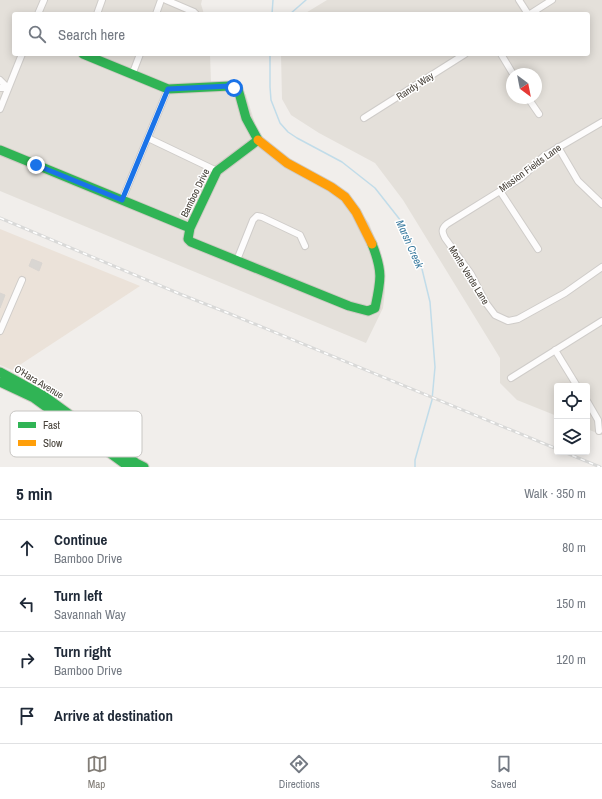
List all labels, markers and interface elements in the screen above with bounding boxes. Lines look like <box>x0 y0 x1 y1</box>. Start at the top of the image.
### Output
search box <box>12 12 590 56</box>
icon: search <box>26 23 48 45</box>
text: Search here <box>58 24 125 45</box>
north arrow <box>506 68 542 104</box>
street label: Randy Way <box>394 69 437 103</box>
route start <box>225 79 243 97</box>
street label: Mission Fields Lane <box>496 141 564 195</box>
route end <box>27 156 45 174</box>
street label: Bamboo Drive <box>178 166 213 219</box>
water label: Marsh Creek <box>393 218 427 271</box>
street label: Monte Verde Lane <box>446 243 493 307</box>
street label: O'Hara Avenue <box>12 362 66 402</box>
map controls <box>554 383 590 455</box>
button: locate <box>554 383 590 419</box>
legend <box>10 411 142 457</box>
text: Fast <box>43 418 61 432</box>
button: layers <box>554 419 590 455</box>
text: Slow <box>43 436 63 450</box>
text: 5 min <box>16 482 52 505</box>
text: Walk · 350 m <box>524 485 586 502</box>
text: Continue <box>54 529 107 550</box>
icon: ahead <box>16 537 38 559</box>
text: 80 m <box>562 539 586 556</box>
text: Bamboo Drive <box>54 550 122 567</box>
text: Turn left <box>54 585 102 606</box>
icon: left <box>16 593 38 615</box>
text: 150 m <box>556 595 586 612</box>
text: Savannah Way <box>54 606 126 623</box>
text: Turn right <box>54 641 111 662</box>
icon: right <box>16 649 38 671</box>
text: 120 m <box>556 651 586 668</box>
text: Bamboo Drive <box>54 662 122 679</box>
icon: arrive <box>16 705 38 727</box>
text: Arrive at destination <box>54 705 173 726</box>
tab: Map <box>86 753 108 791</box>
tab: Directions <box>279 753 320 791</box>
tab: Saved <box>491 753 516 791</box>

